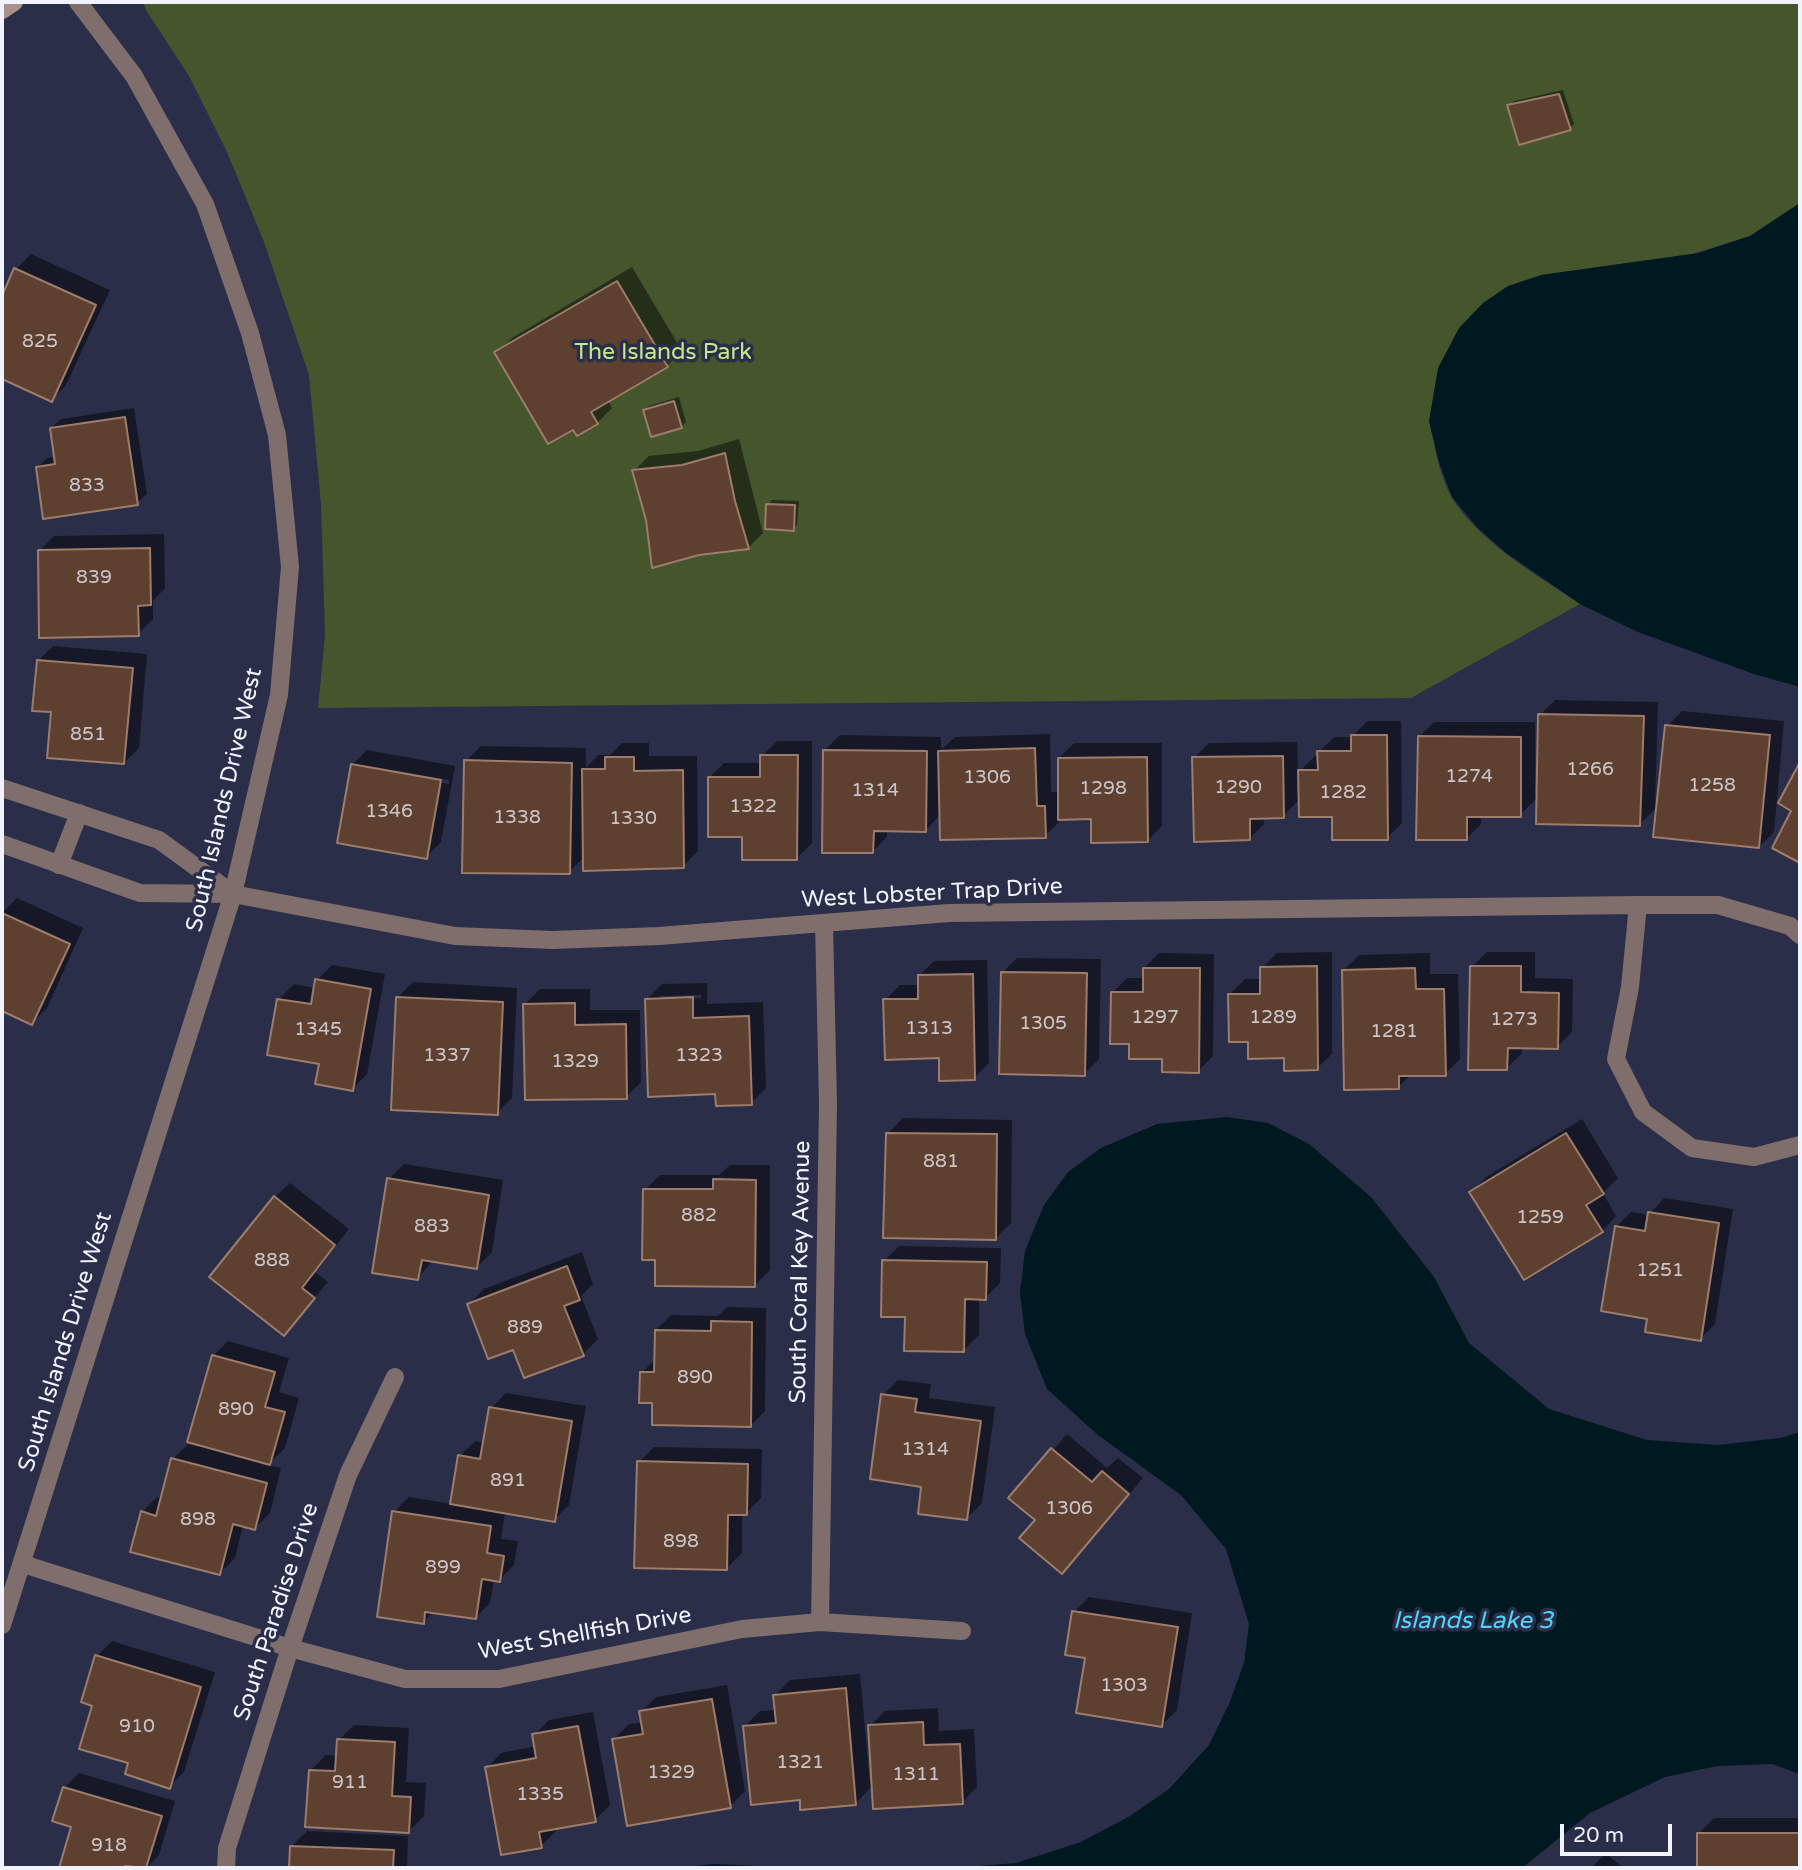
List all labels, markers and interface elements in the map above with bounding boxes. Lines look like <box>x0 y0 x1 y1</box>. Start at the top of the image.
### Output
house number: 825 <box>22 331 58 353</box>
park label: The Islands Park <box>574 339 752 367</box>
house number: 833 <box>69 475 105 497</box>
house number: 839 <box>76 567 112 589</box>
street label: South Islands Drive West <box>181 665 269 935</box>
house number: 851 <box>70 724 106 746</box>
house number: 1266 <box>1566 759 1614 781</box>
house number: 1274 <box>1445 766 1493 788</box>
house number: 1306 <box>963 767 1011 789</box>
house number: 1258 <box>1688 775 1736 797</box>
house number: 1290 <box>1214 777 1262 799</box>
house number: 1298 <box>1079 778 1127 800</box>
house number: 1314 <box>851 780 899 802</box>
house number: 1282 <box>1319 782 1367 804</box>
house number: 1322 <box>729 796 777 818</box>
house number: 1346 <box>365 801 413 823</box>
house number: 1338 <box>493 807 541 829</box>
house number: 1330 <box>609 808 657 830</box>
street label: West Lobster Trap Drive <box>801 873 1063 915</box>
house number: 1297 <box>1131 1007 1179 1029</box>
house number: 1289 <box>1249 1007 1297 1029</box>
house number: 1273 <box>1490 1009 1538 1031</box>
house number: 1305 <box>1019 1013 1067 1035</box>
house number: 1313 <box>905 1018 953 1040</box>
house number: 1345 <box>294 1019 342 1041</box>
house number: 1281 <box>1370 1021 1418 1043</box>
house number: 1337 <box>423 1045 471 1067</box>
house number: 1323 <box>675 1045 723 1067</box>
house number: 1329 <box>551 1051 599 1073</box>
street label: South Coral Key Avenue <box>785 1140 817 1404</box>
house number: 881 <box>923 1151 959 1173</box>
house number: 882 <box>681 1205 717 1227</box>
house number: 1259 <box>1516 1207 1564 1229</box>
street label: South Islands Drive West <box>13 1209 119 1475</box>
house number: 883 <box>414 1216 450 1238</box>
house number: 888 <box>254 1250 290 1272</box>
house number: 1251 <box>1636 1260 1684 1282</box>
house number: 889 <box>507 1317 543 1339</box>
house number: 890 <box>677 1367 713 1389</box>
house number: 890 <box>218 1399 254 1421</box>
house number: 1314 <box>901 1439 949 1461</box>
house number: 891 <box>490 1470 526 1492</box>
house number: 1306 <box>1045 1498 1093 1520</box>
street label: South Paradise Drive <box>229 1500 325 1724</box>
house number: 898 <box>180 1509 216 1531</box>
house number: 898 <box>663 1531 699 1553</box>
house number: 899 <box>425 1557 461 1579</box>
street label: West Shellfish Drive <box>476 1602 694 1666</box>
water label: Islands Lake 3 <box>1393 1608 1553 1636</box>
house number: 1303 <box>1100 1675 1148 1697</box>
house number: 910 <box>119 1716 155 1738</box>
house number: 1321 <box>776 1752 824 1774</box>
house number: 1329 <box>647 1762 695 1784</box>
house number: 1311 <box>892 1764 940 1786</box>
house number: 911 <box>332 1772 368 1794</box>
house number: 1335 <box>516 1784 564 1806</box>
scale bar <box>1564 1811 1676 1855</box>
text: 20 m <box>1573 1823 1624 1848</box>
house number: 918 <box>91 1835 127 1857</box>

